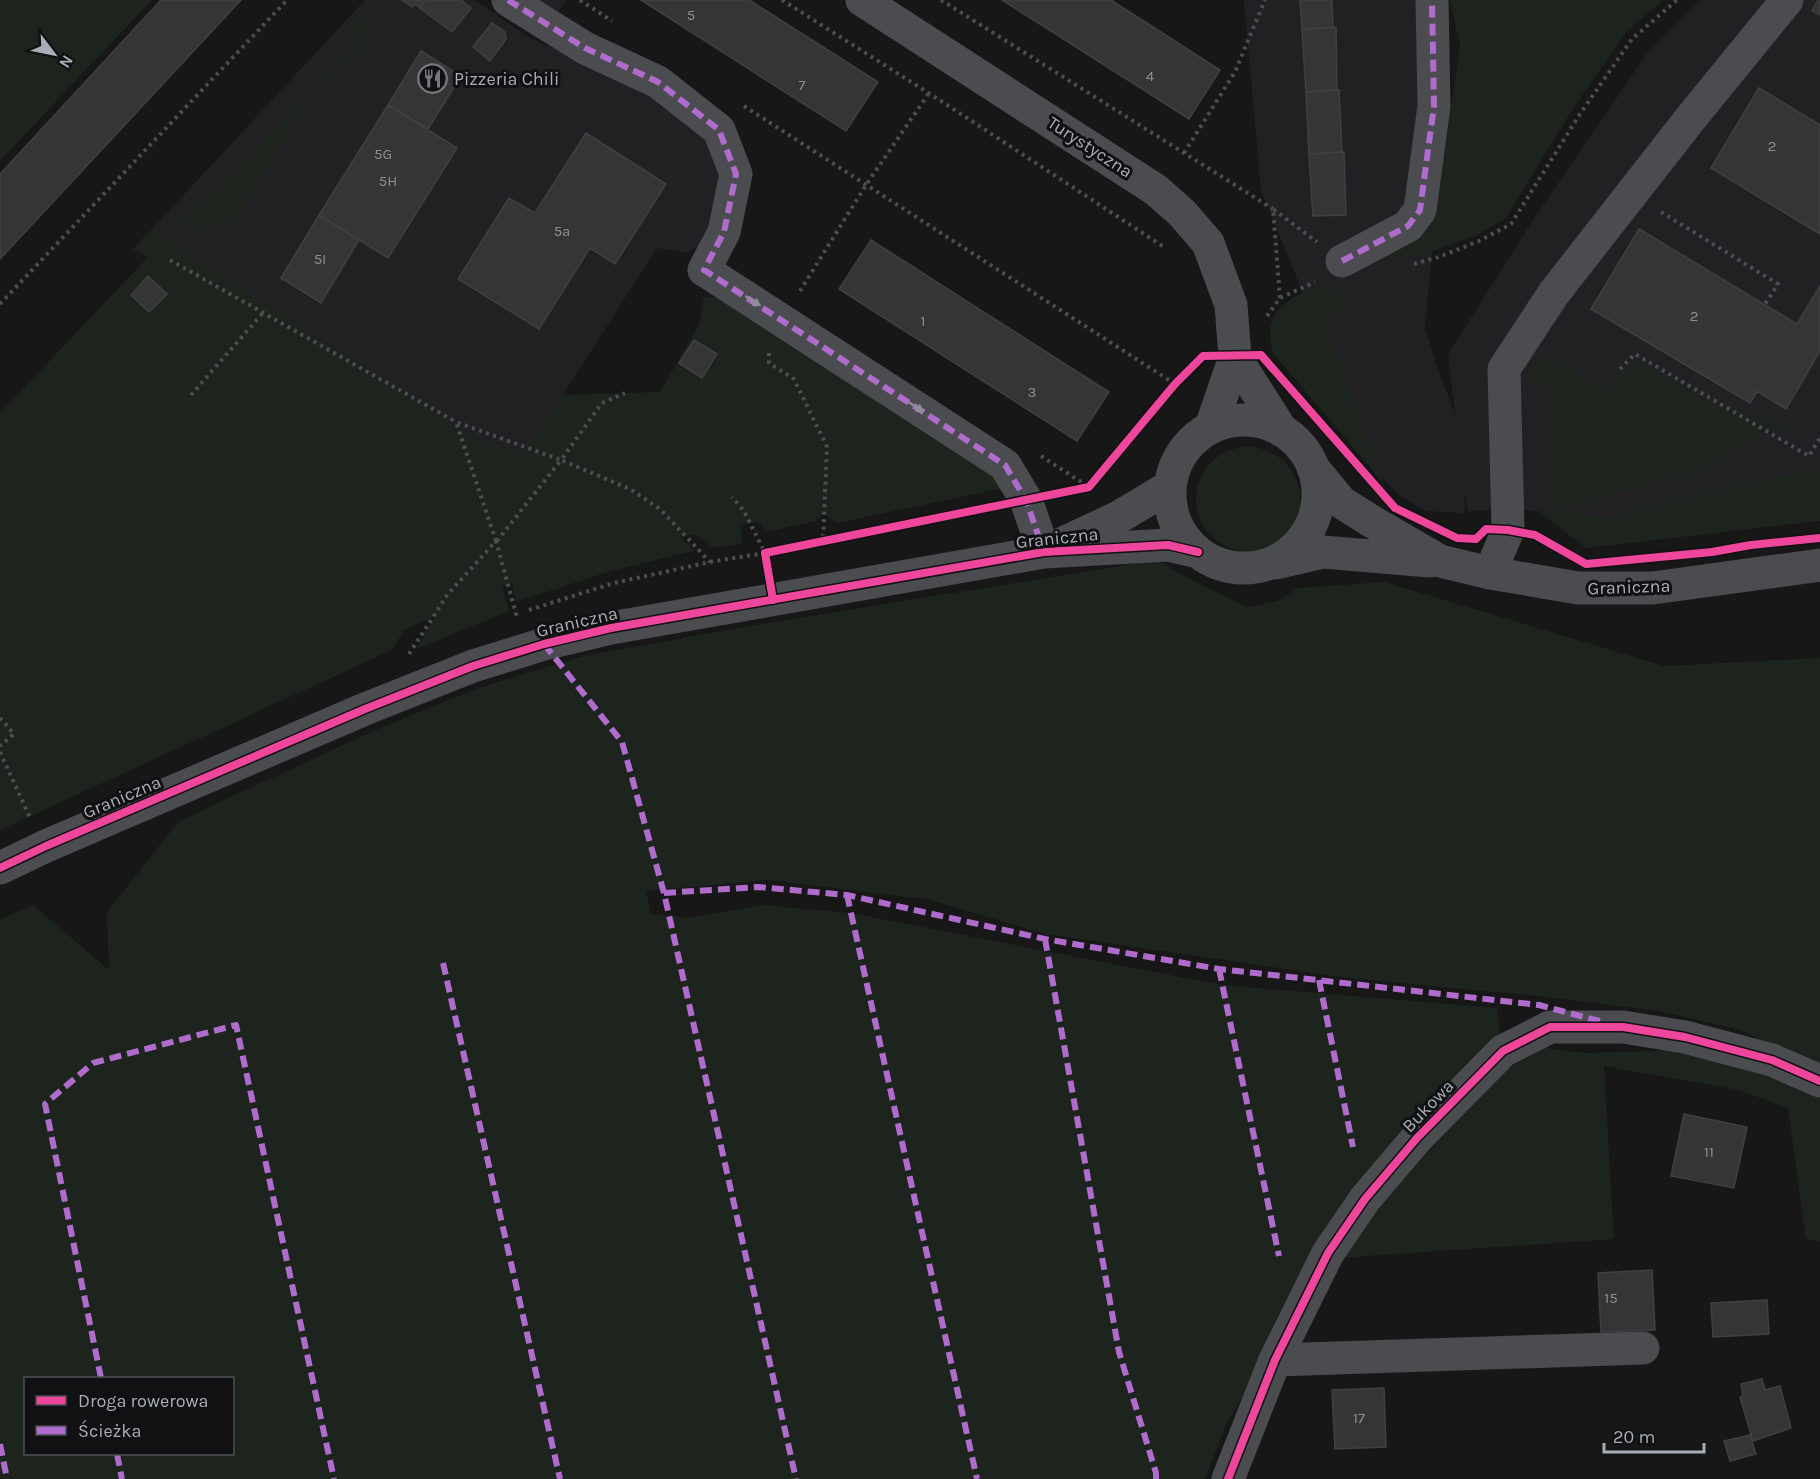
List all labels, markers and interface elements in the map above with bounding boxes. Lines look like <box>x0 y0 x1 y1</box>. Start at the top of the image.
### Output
house number: 5 <box>687 6 695 24</box>
north arrow <box>24 24 84 84</box>
text: N <box>55 52 77 72</box>
restaurant icon: Pizzeria Chili <box>417 63 449 95</box>
house number: 4 <box>1146 67 1155 85</box>
place label: Pizzeria Chili <box>454 68 559 90</box>
house number: 7 <box>798 76 806 94</box>
street label: Turystyczna <box>1043 111 1137 183</box>
house number: 2 <box>1768 137 1776 155</box>
house number: 5G <box>374 145 392 163</box>
house number: 5H <box>379 172 397 190</box>
house number: 5a <box>554 222 570 240</box>
house number: 5I <box>314 250 326 268</box>
one-way arrow <box>745 295 761 306</box>
house number: 2 <box>1690 307 1698 325</box>
house number: 1 <box>921 312 925 330</box>
house number: 3 <box>1028 383 1036 401</box>
one-way arrow <box>908 402 925 413</box>
street label: Graniczna <box>1015 523 1099 553</box>
street label: Graniczna <box>1587 575 1671 599</box>
street label: Graniczna <box>534 602 620 642</box>
street label: Graniczna <box>80 771 164 823</box>
street label: Bukowa <box>1398 1075 1458 1137</box>
house number: 11 <box>1704 1143 1714 1161</box>
house number: 15 <box>1604 1289 1618 1307</box>
legend <box>24 1377 234 1455</box>
text: Droga rowerowa <box>78 1390 209 1412</box>
house number: 17 <box>1353 1409 1365 1427</box>
scale bar <box>1604 1416 1704 1454</box>
text: Ścieżka <box>78 1419 141 1442</box>
text: 20 m <box>1613 1426 1655 1448</box>

